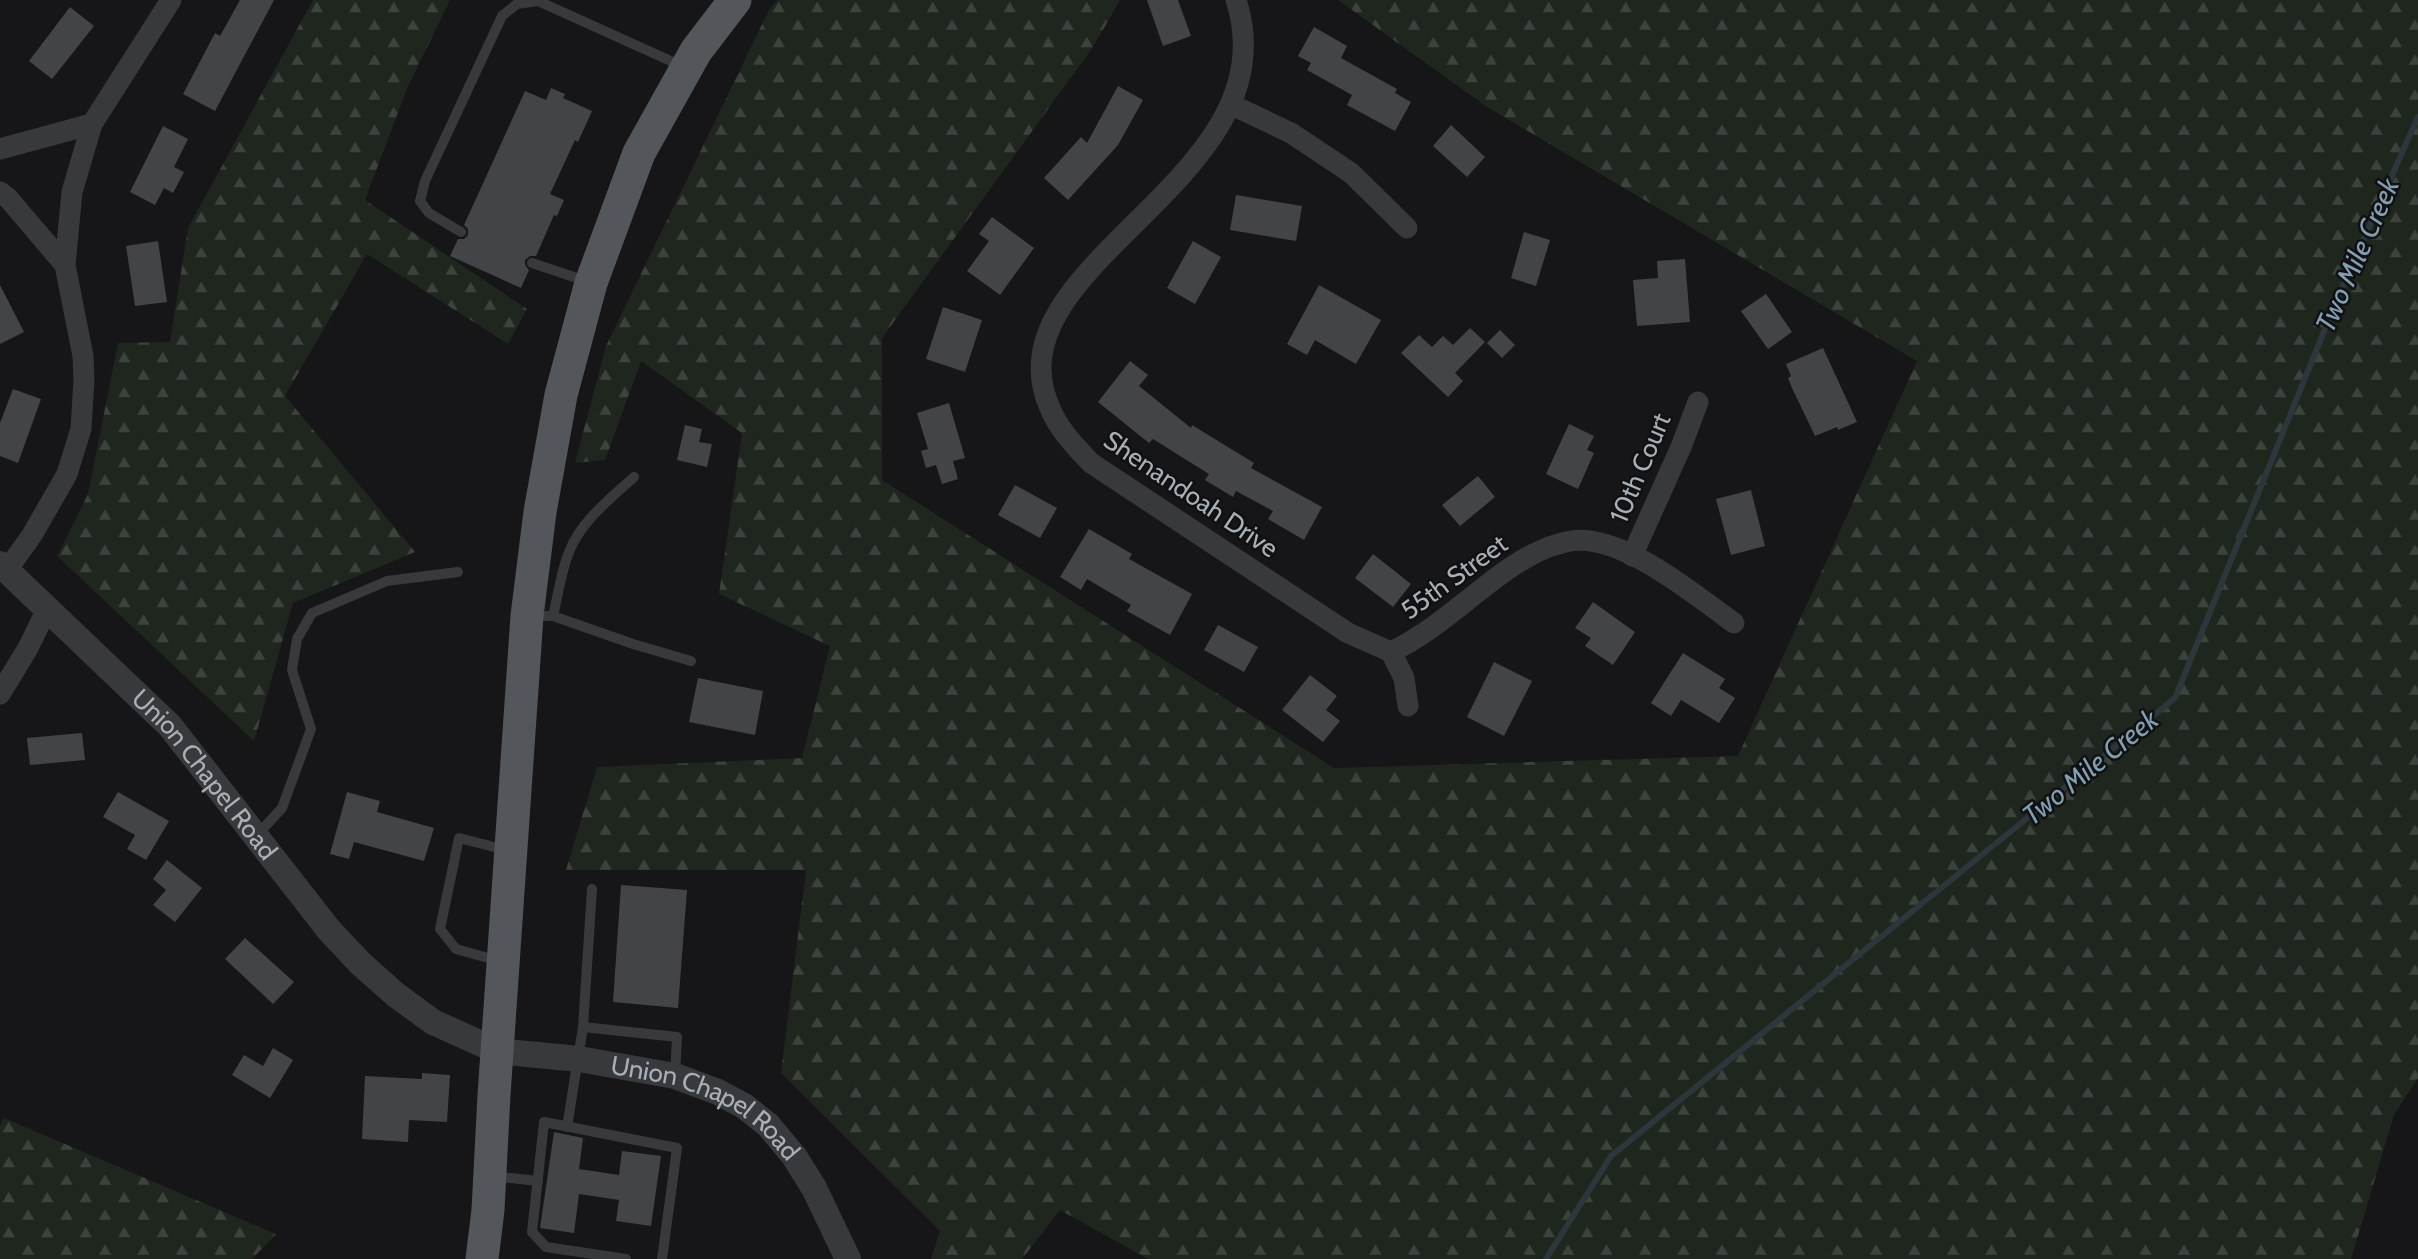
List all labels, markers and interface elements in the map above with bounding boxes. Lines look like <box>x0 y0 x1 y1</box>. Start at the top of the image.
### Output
water label: Two Mile Creek <box>2308 172 2406 337</box>
street label: 10th Court <box>1603 408 1677 528</box>
street label: Shenandoah Drive <box>1098 424 1284 564</box>
street label: 55th Street <box>1395 528 1514 626</box>
street label: Union Chapel Road <box>125 682 284 866</box>
water label: Two Mile Creek <box>2015 701 2166 832</box>
street label: Union Chapel Road <box>608 1049 807 1167</box>

